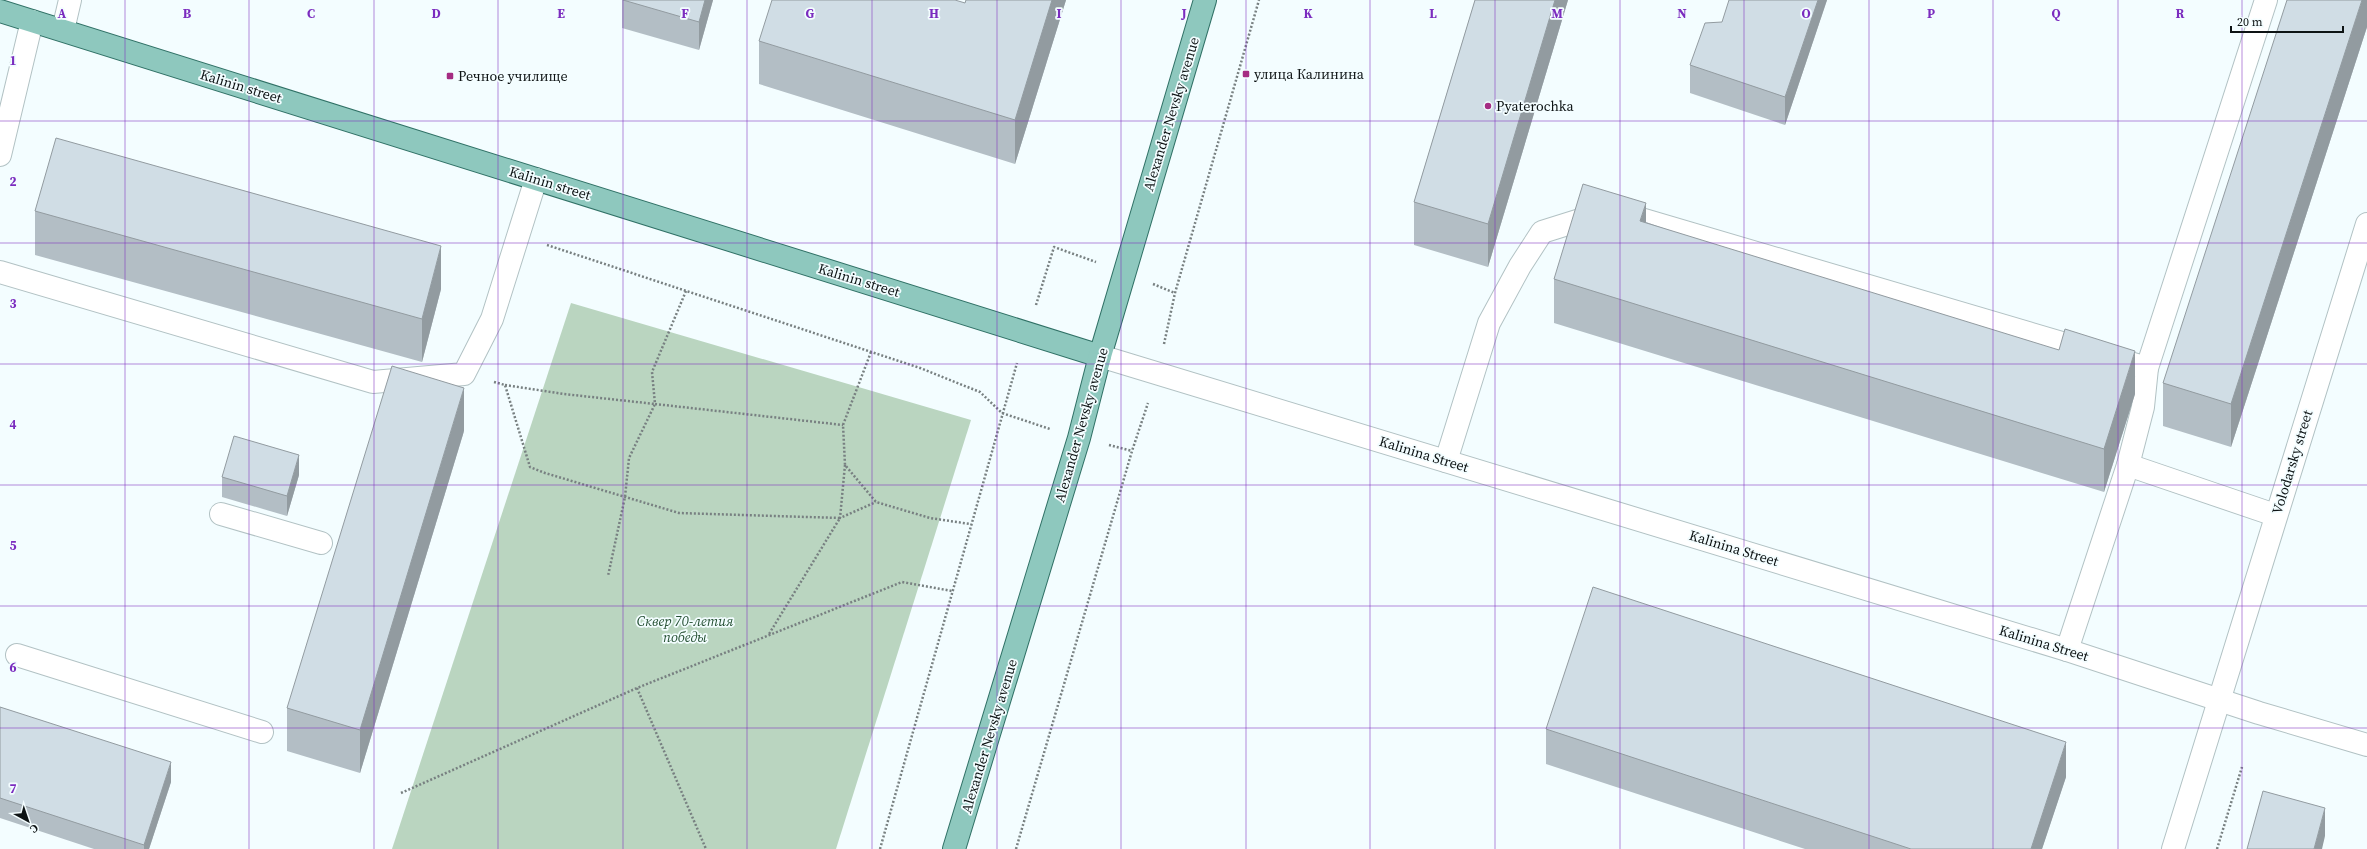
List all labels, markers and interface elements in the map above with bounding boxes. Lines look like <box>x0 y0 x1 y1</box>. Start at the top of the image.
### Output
text: A <box>58 5 67 22</box>
text: B <box>183 5 192 22</box>
text: C <box>307 5 315 22</box>
text: D <box>431 5 441 22</box>
text: E <box>557 5 565 22</box>
text: F <box>681 5 689 22</box>
text: G <box>806 5 815 22</box>
text: H <box>929 5 939 22</box>
text: I <box>1056 5 1062 22</box>
text: J <box>1180 5 1187 22</box>
text: K <box>1303 5 1313 22</box>
text: L <box>1429 5 1437 22</box>
text: M <box>1551 5 1563 22</box>
text: N <box>1677 5 1687 22</box>
text: O <box>1801 5 1811 22</box>
text: P <box>1927 5 1935 22</box>
text: Q <box>2051 5 2061 22</box>
text: R <box>2176 5 2185 22</box>
scale bar <box>2231 8 2343 34</box>
text: 20 m <box>2237 14 2263 30</box>
street label: Alexander Nevsky avenue <box>1138 35 1204 193</box>
text: 1 <box>9 52 17 69</box>
street label: Kalinin street <box>198 64 285 108</box>
place label: улица Калинина <box>1254 64 1365 84</box>
place label: Речное училище <box>458 66 568 86</box>
marker: улица Калинина <box>1241 69 1251 79</box>
marker: Речное училище <box>445 71 455 81</box>
place label: Pyaterochka <box>1496 96 1575 116</box>
marker: Pyaterochka <box>1483 101 1493 111</box>
street label: Kalinin street <box>507 161 594 205</box>
text: 2 <box>9 173 17 190</box>
street label: Kalinin street <box>816 258 903 302</box>
text: 3 <box>9 295 17 312</box>
street label: Alexander Nevsky avenue <box>1049 345 1113 505</box>
street label: Volodarsky street <box>2267 407 2317 516</box>
text: 4 <box>9 416 17 433</box>
street label: Kalinina Street <box>1377 431 1472 477</box>
street label: Kalinina Street <box>1687 525 1782 571</box>
text: 5 <box>9 537 17 554</box>
park label: Сквер 70-летия победы <box>637 611 733 647</box>
street label: Kalinina Street <box>1997 620 2092 666</box>
street label: Alexander Nevsky avenue <box>956 657 1022 815</box>
text: 6 <box>9 659 17 676</box>
text: 7 <box>9 780 17 797</box>
north arrow <box>8 801 48 841</box>
text: С <box>27 820 42 836</box>

